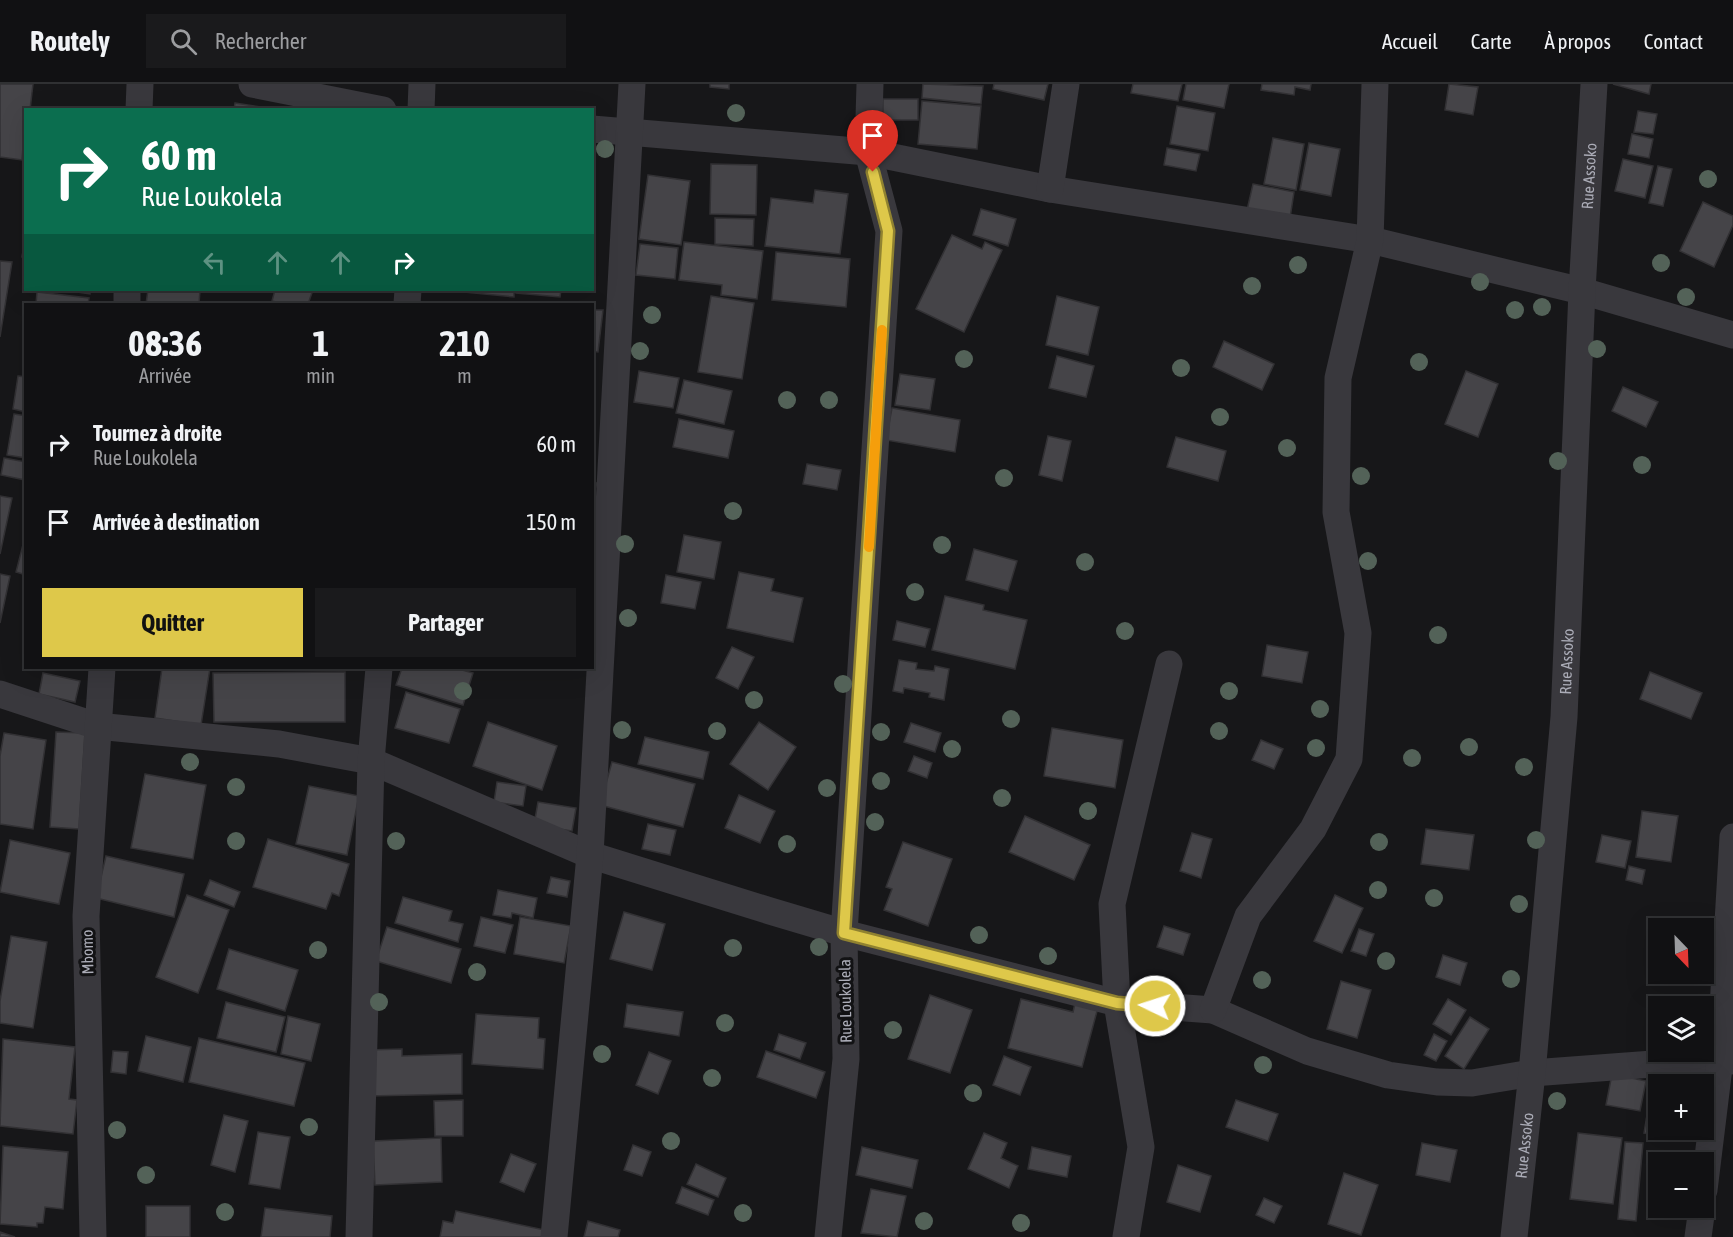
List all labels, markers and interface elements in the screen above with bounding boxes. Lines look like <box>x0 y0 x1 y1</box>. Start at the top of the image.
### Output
search box <box>146 14 566 68</box>
text: Routely <box>30 25 110 57</box>
icon: search <box>167 25 200 58</box>
text: Rechercher <box>215 28 306 54</box>
text: Accueil <box>1382 29 1438 53</box>
text: Carte <box>1471 29 1511 53</box>
text: À propos <box>1544 29 1611 53</box>
text: Contact <box>1644 29 1703 53</box>
pin <box>847 110 898 172</box>
icon: arrive <box>856 119 889 152</box>
text: 60 m <box>141 131 216 179</box>
icon: right <box>42 132 120 210</box>
street label: Rue Assoko <box>1578 142 1600 210</box>
text: Rue Loukolela <box>141 181 283 212</box>
icon: left <box>198 246 231 279</box>
icon: ahead <box>261 246 294 279</box>
icon: ahead <box>324 246 357 279</box>
icon: right <box>387 246 420 279</box>
text: 08:36 <box>128 322 202 364</box>
text: 1 <box>312 322 329 364</box>
text: 210 <box>439 322 490 364</box>
text: Arrivée <box>139 364 191 387</box>
text: min <box>306 364 335 387</box>
text: m <box>457 364 472 387</box>
text: Tournez à droite <box>93 420 222 446</box>
icon: right <box>42 428 75 461</box>
text: 60 m <box>536 431 576 457</box>
text: Rue Loukolela <box>93 446 198 469</box>
icon: arrive <box>42 506 75 539</box>
text: Arrivée à destination <box>93 509 260 535</box>
text: 150 m <box>526 509 576 535</box>
button: Quitter <box>42 588 303 657</box>
button: Partager <box>315 588 576 657</box>
street label: Rue Assoko <box>1556 628 1577 695</box>
north arrow <box>1648 918 1714 984</box>
map controls <box>1648 918 1714 1218</box>
street label: Mbomo <box>78 929 96 975</box>
street label: Rue Loukolela <box>835 959 855 1043</box>
position arrow <box>1123 974 1187 1038</box>
button: layers <box>1648 996 1714 1062</box>
button: + <box>1648 1074 1714 1140</box>
street label: Rue Assoko <box>1511 1112 1537 1179</box>
button: − <box>1648 1152 1714 1218</box>

